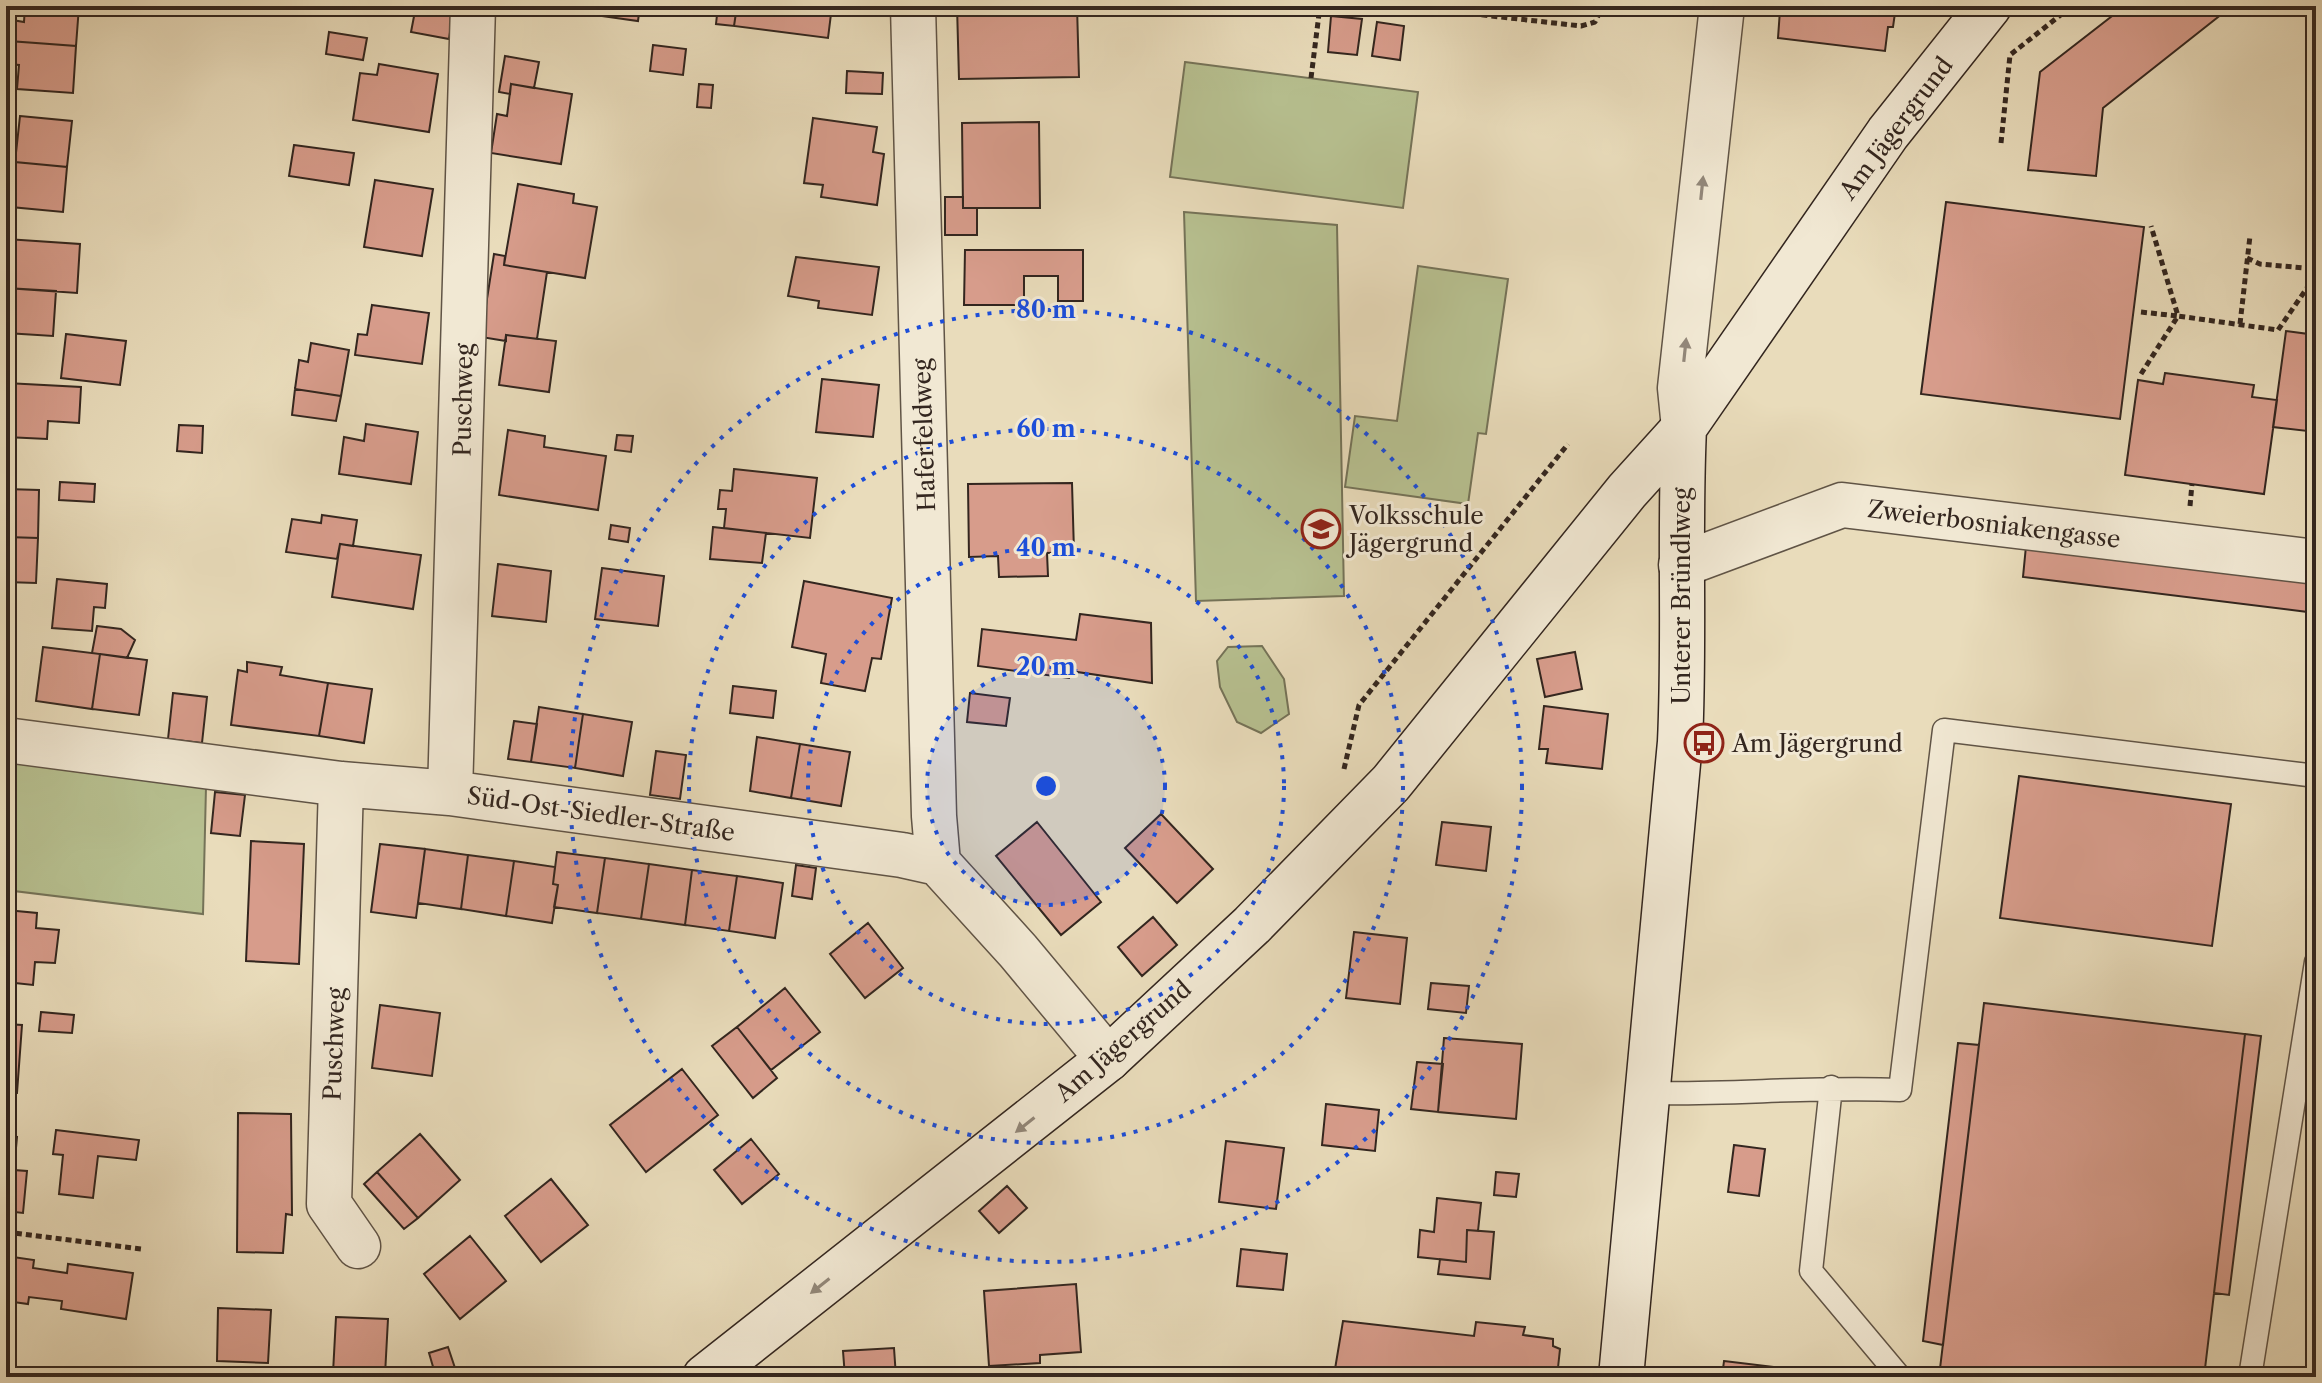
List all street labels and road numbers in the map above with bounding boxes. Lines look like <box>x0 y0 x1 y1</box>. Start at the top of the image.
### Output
street label: Am Jägergrund <box>1832 51 1959 206</box>
street label: Puschweg <box>448 343 478 457</box>
street label: Haferfeldweg <box>907 358 941 512</box>
street label: Unterer Bründlweg <box>1667 487 1696 705</box>
street label: Zweierbosniakengasse <box>1866 494 2122 554</box>
street label: Süd-Ost-Siedler-Straße <box>465 781 737 847</box>
street label: Am Jägergrund <box>1048 974 1197 1109</box>
street label: Puschweg <box>318 986 350 1101</box>

